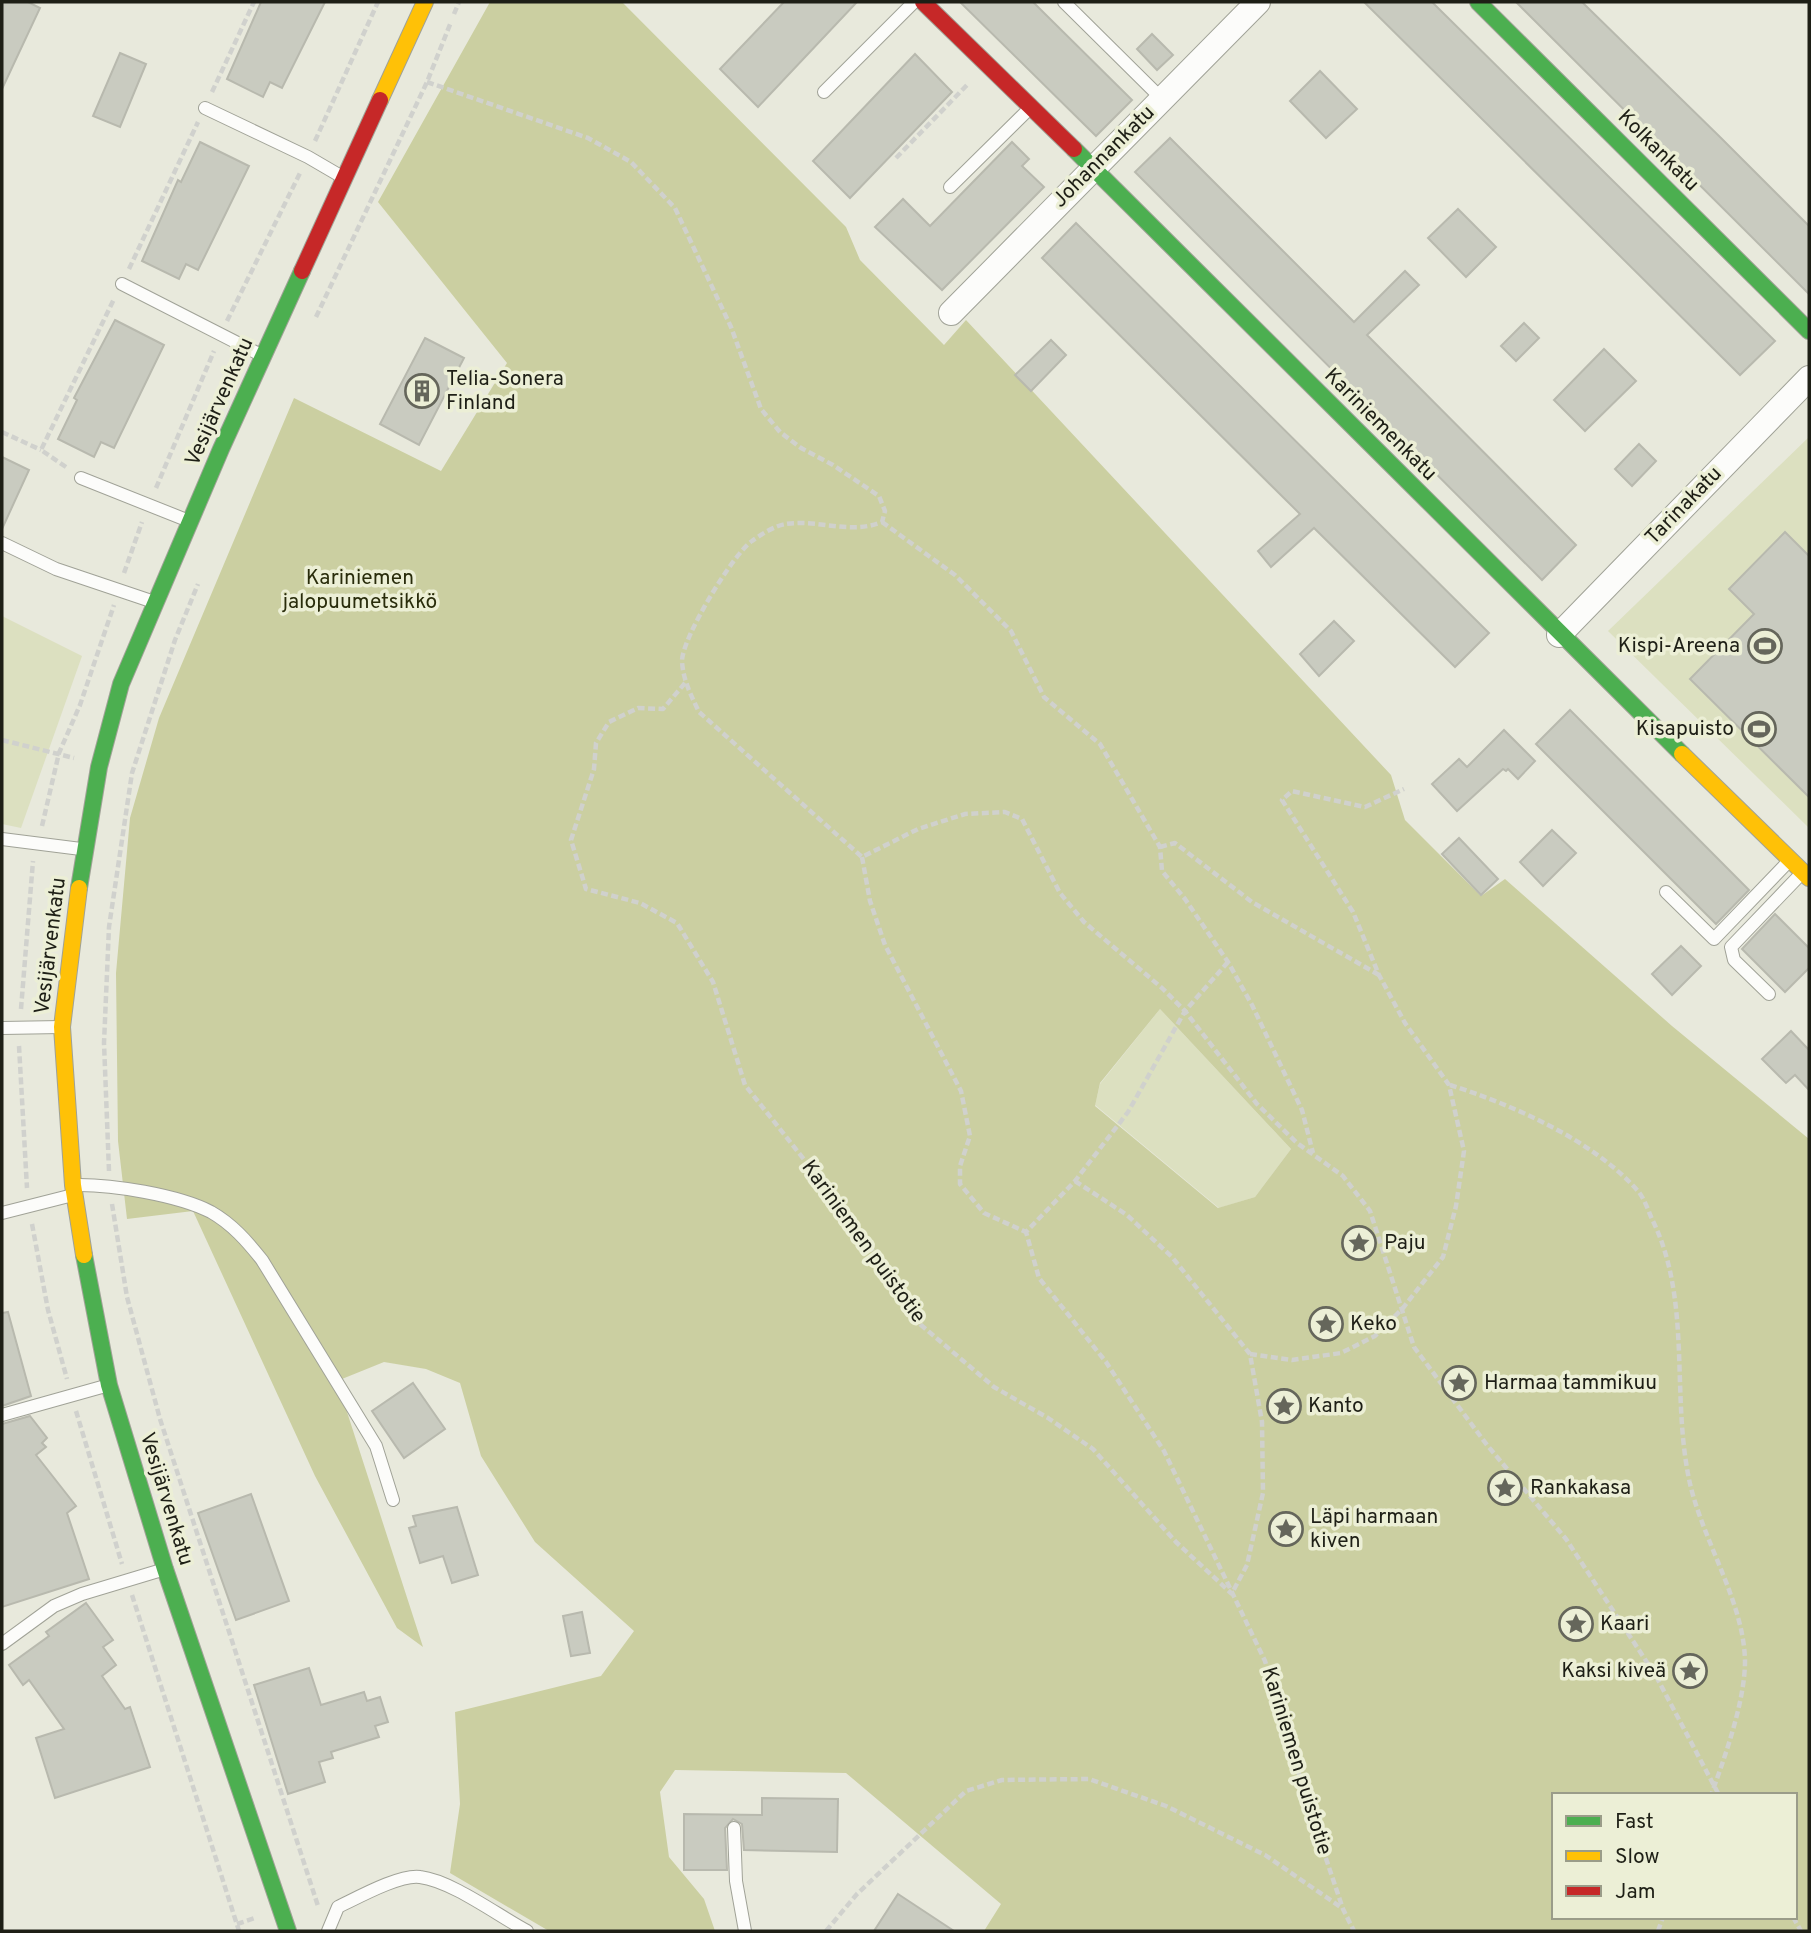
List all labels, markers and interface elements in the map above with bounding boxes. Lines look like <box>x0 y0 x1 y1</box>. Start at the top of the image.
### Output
street label: Johannankatu <box>1047 100 1161 214</box>
street label: Kolkankatu <box>1611 104 1705 198</box>
street label: Vesijärvenkatu <box>180 334 260 470</box>
street label: Kariniemenkatu <box>1318 363 1442 487</box>
place label: Telia-Sonera Finland <box>446 366 564 417</box>
building icon: Telia-Sonera Finland <box>403 372 441 410</box>
street label: Tarinakatu <box>1640 461 1728 551</box>
park label: Kariniemen jalopuumetsikkö <box>282 565 437 616</box>
sports icon: Kispi-Areena <box>1746 627 1784 665</box>
place label: Kispi-Areena <box>1618 633 1740 660</box>
sports icon: Kisapuisto <box>1740 710 1778 748</box>
place label: Kisapuisto <box>1636 716 1734 743</box>
street label: Vesijärvenkatu <box>29 876 73 1016</box>
street label: Kariniemen puistotie <box>795 1155 931 1329</box>
place icon: Paju <box>1340 1224 1378 1262</box>
place label: Paju <box>1384 1230 1426 1257</box>
place icon: Keko <box>1307 1305 1345 1343</box>
place label: Keko <box>1350 1311 1397 1338</box>
place icon: Harmaa tammikuu <box>1440 1364 1478 1402</box>
place label: Harmaa tammikuu <box>1484 1370 1657 1397</box>
place icon: Kanto <box>1265 1387 1303 1425</box>
place label: Kanto <box>1308 1393 1364 1420</box>
street label: Vesijärvenkatu <box>133 1429 199 1569</box>
place icon: Rankakasa <box>1486 1469 1524 1507</box>
place label: Rankakasa <box>1530 1475 1631 1502</box>
place label: Läpi harmaan kiven <box>1310 1504 1438 1555</box>
place icon: Läpi harmaan kiven <box>1267 1510 1305 1548</box>
place icon: Kaari <box>1557 1605 1595 1643</box>
place label: Kaari <box>1600 1611 1649 1638</box>
place icon: Kaksi kiveä <box>1671 1652 1709 1690</box>
place label: Kaksi kiveä <box>1561 1658 1666 1685</box>
street label: Kariniemen puistotie <box>1255 1664 1337 1858</box>
legend <box>1552 1793 1797 1919</box>
text: Fast <box>1615 1809 1654 1836</box>
text: Slow <box>1615 1844 1660 1871</box>
text: Jam <box>1615 1879 1656 1906</box>

